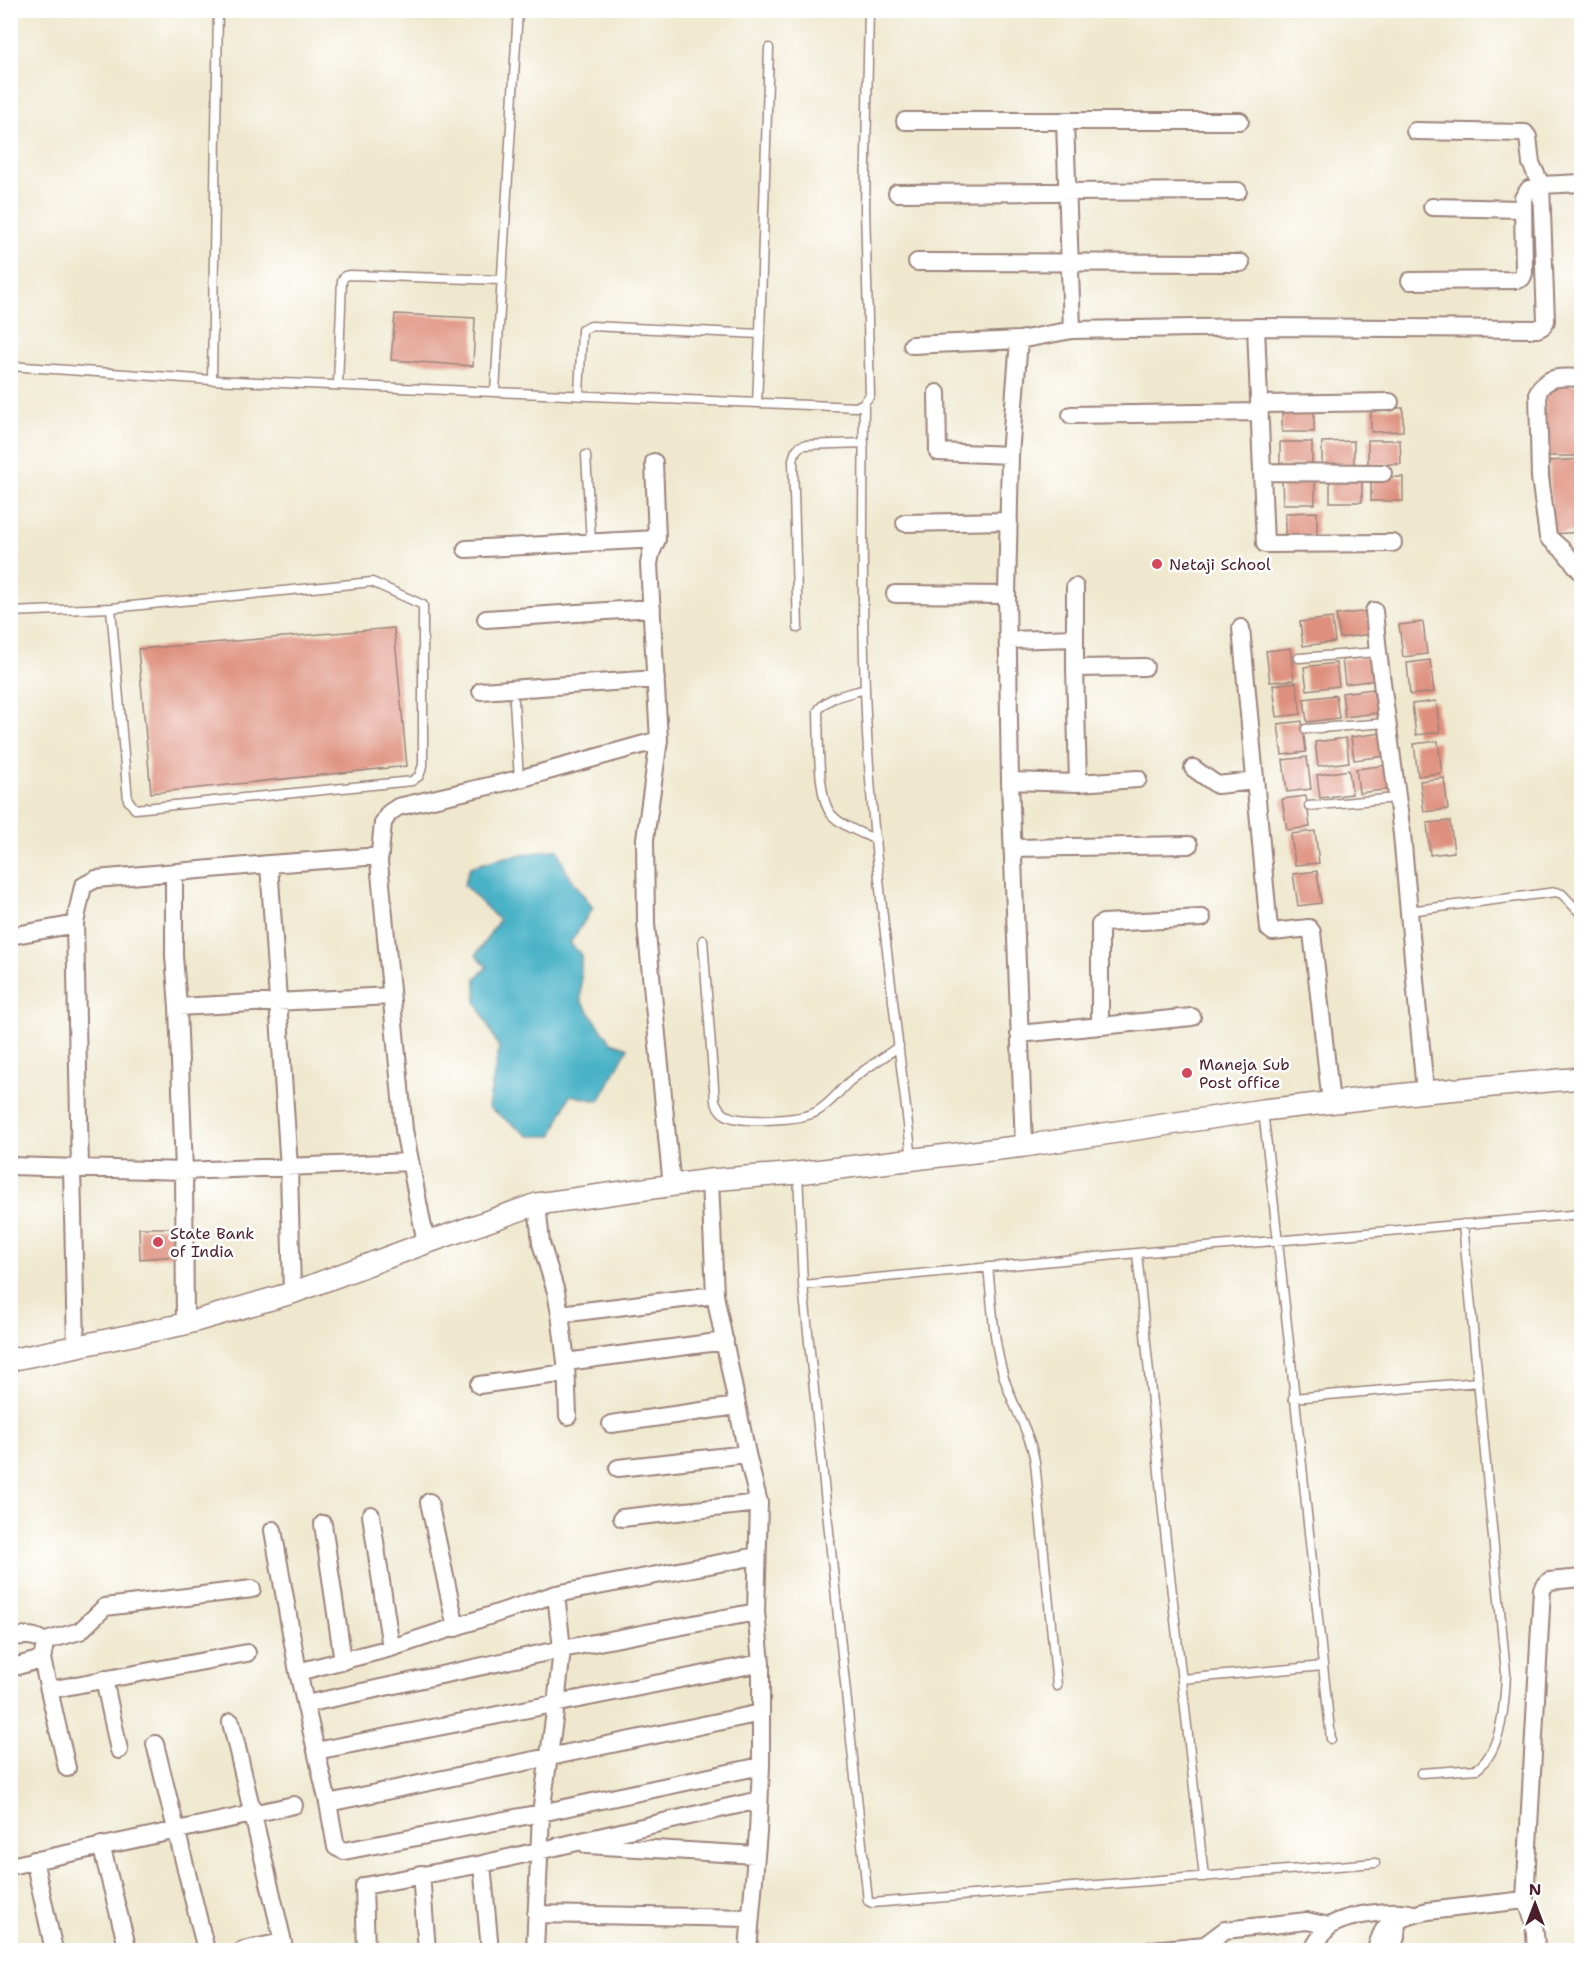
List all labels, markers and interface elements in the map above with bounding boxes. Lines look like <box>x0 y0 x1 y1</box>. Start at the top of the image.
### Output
place label: Netaji School <box>1169 554 1271 575</box>
marker: Netaji School <box>1150 557 1164 571</box>
place label: Maneja Sub Post office <box>1199 1054 1290 1093</box>
marker: Maneja Sub Post office <box>1180 1066 1194 1080</box>
place label: State Bank of India <box>170 1223 254 1262</box>
marker: State Bank of India <box>151 1235 165 1249</box>
north arrow <box>1505 1874 1565 1934</box>
text: N <box>1529 1879 1541 1900</box>

